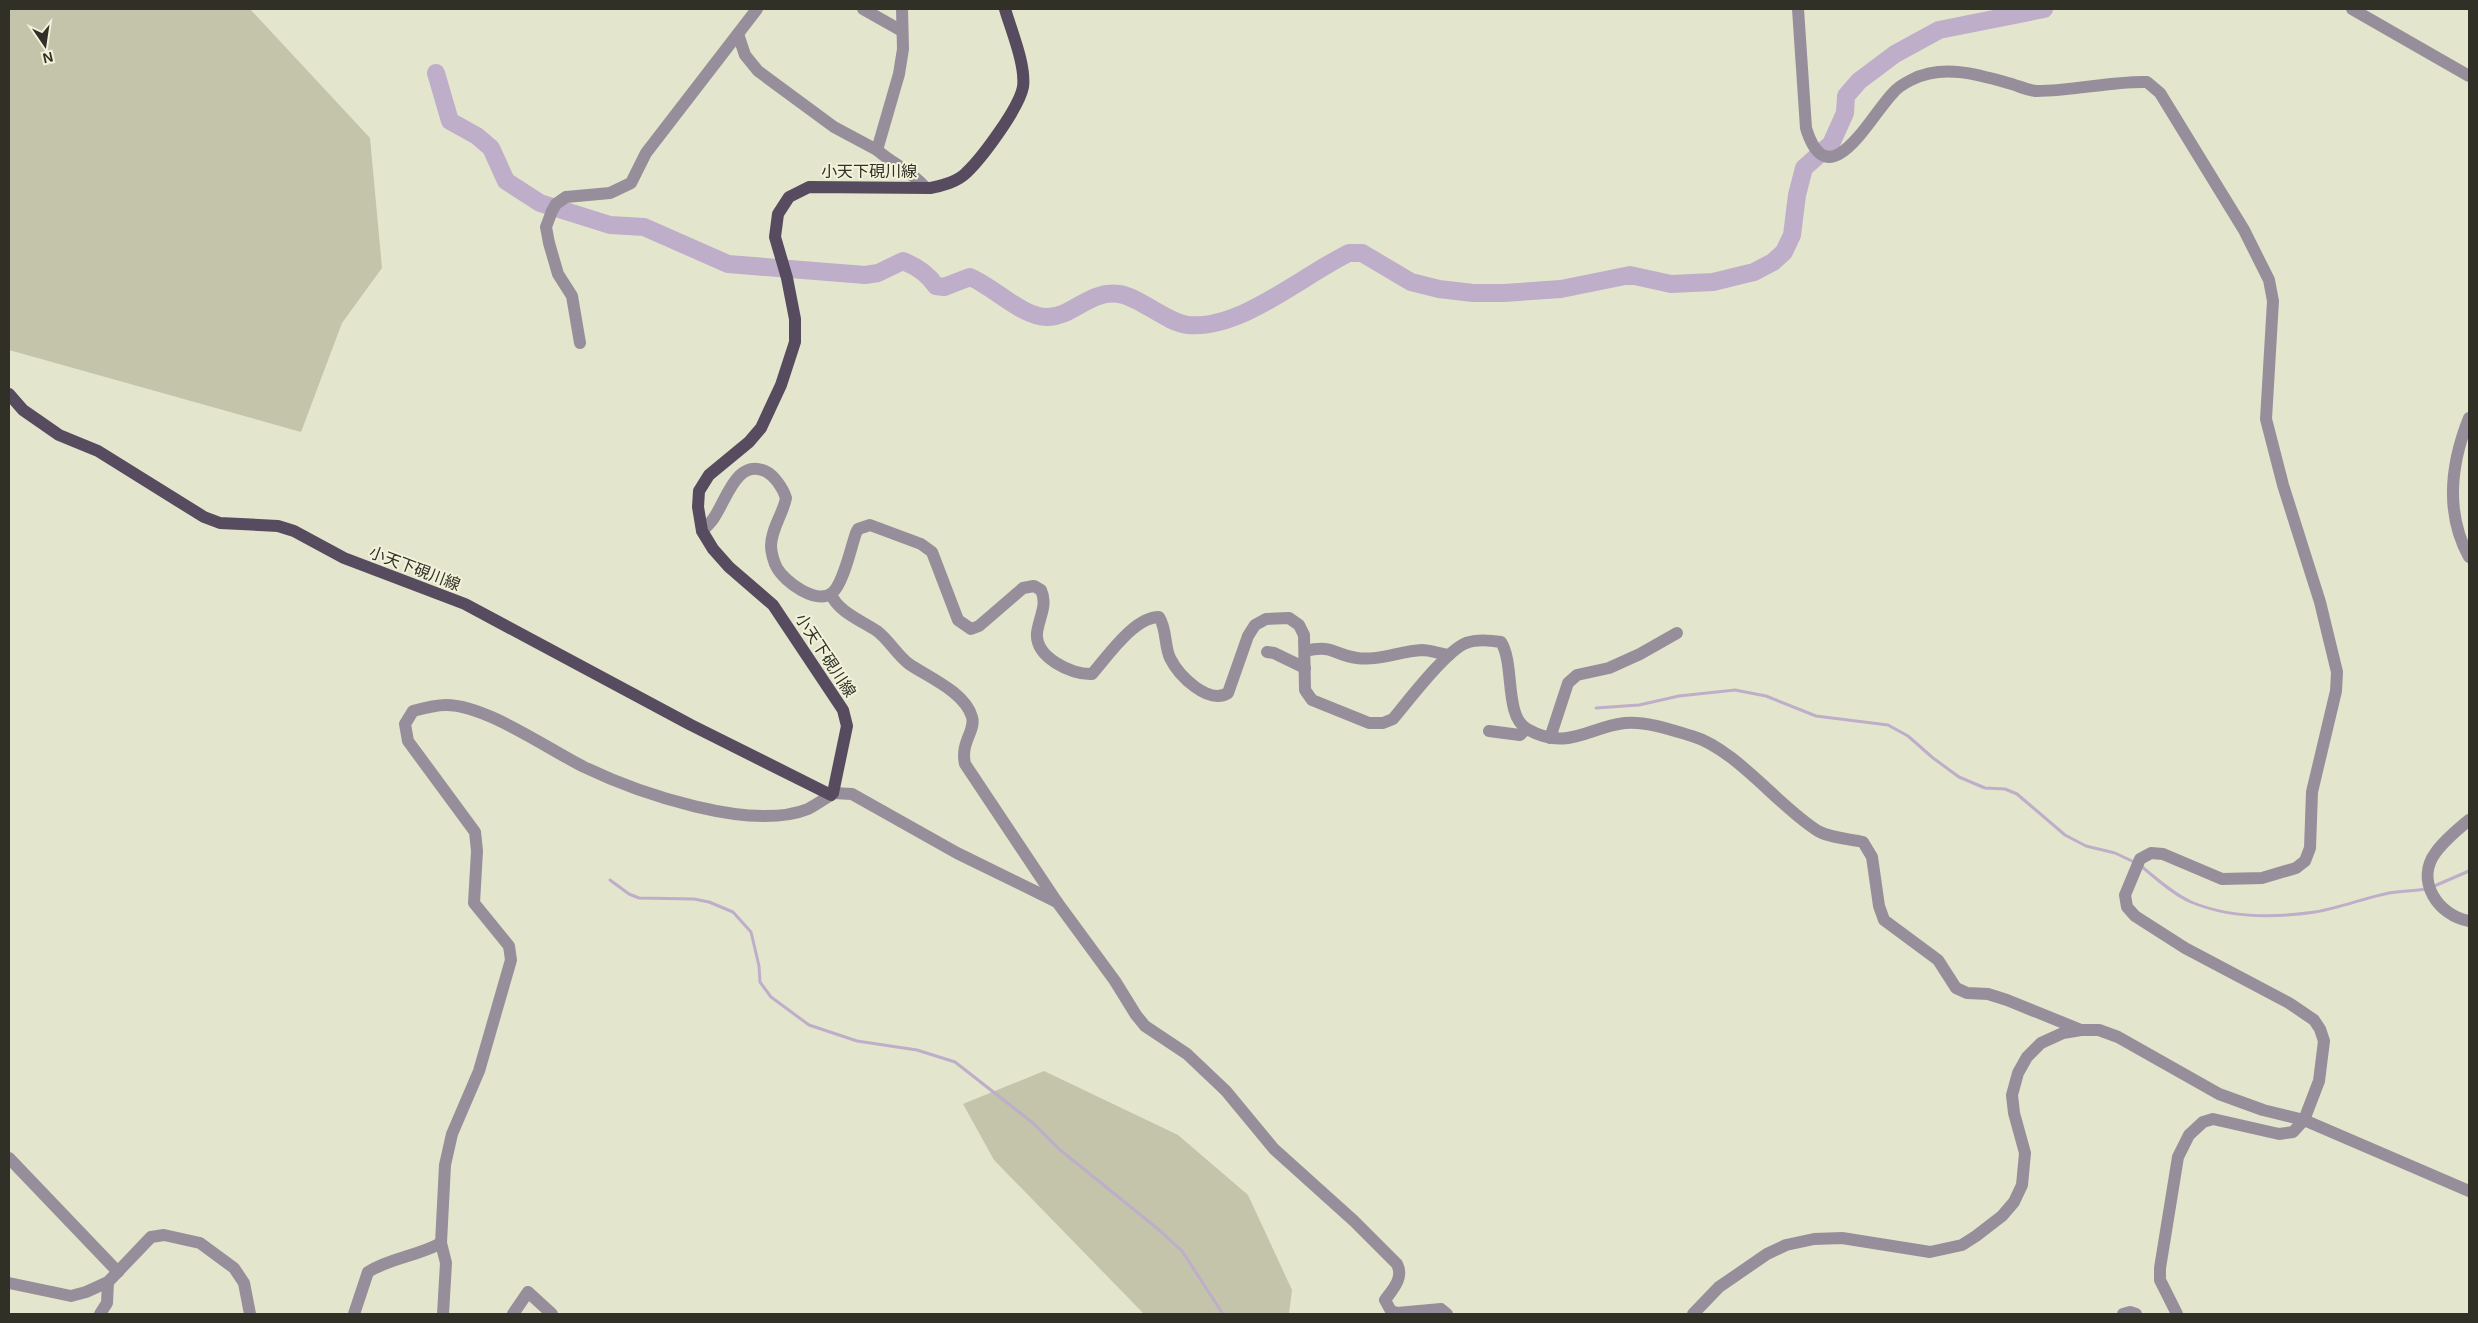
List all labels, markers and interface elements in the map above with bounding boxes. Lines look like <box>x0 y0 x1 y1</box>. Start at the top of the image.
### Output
north arrow <box>20 20 70 70</box>
text: N <box>41 49 55 67</box>
street label: 小天下硯川線 <box>821 163 917 180</box>
street label: 小天下硯川線 <box>367 543 463 594</box>
street label: 小天下硯川線 <box>792 610 859 700</box>

